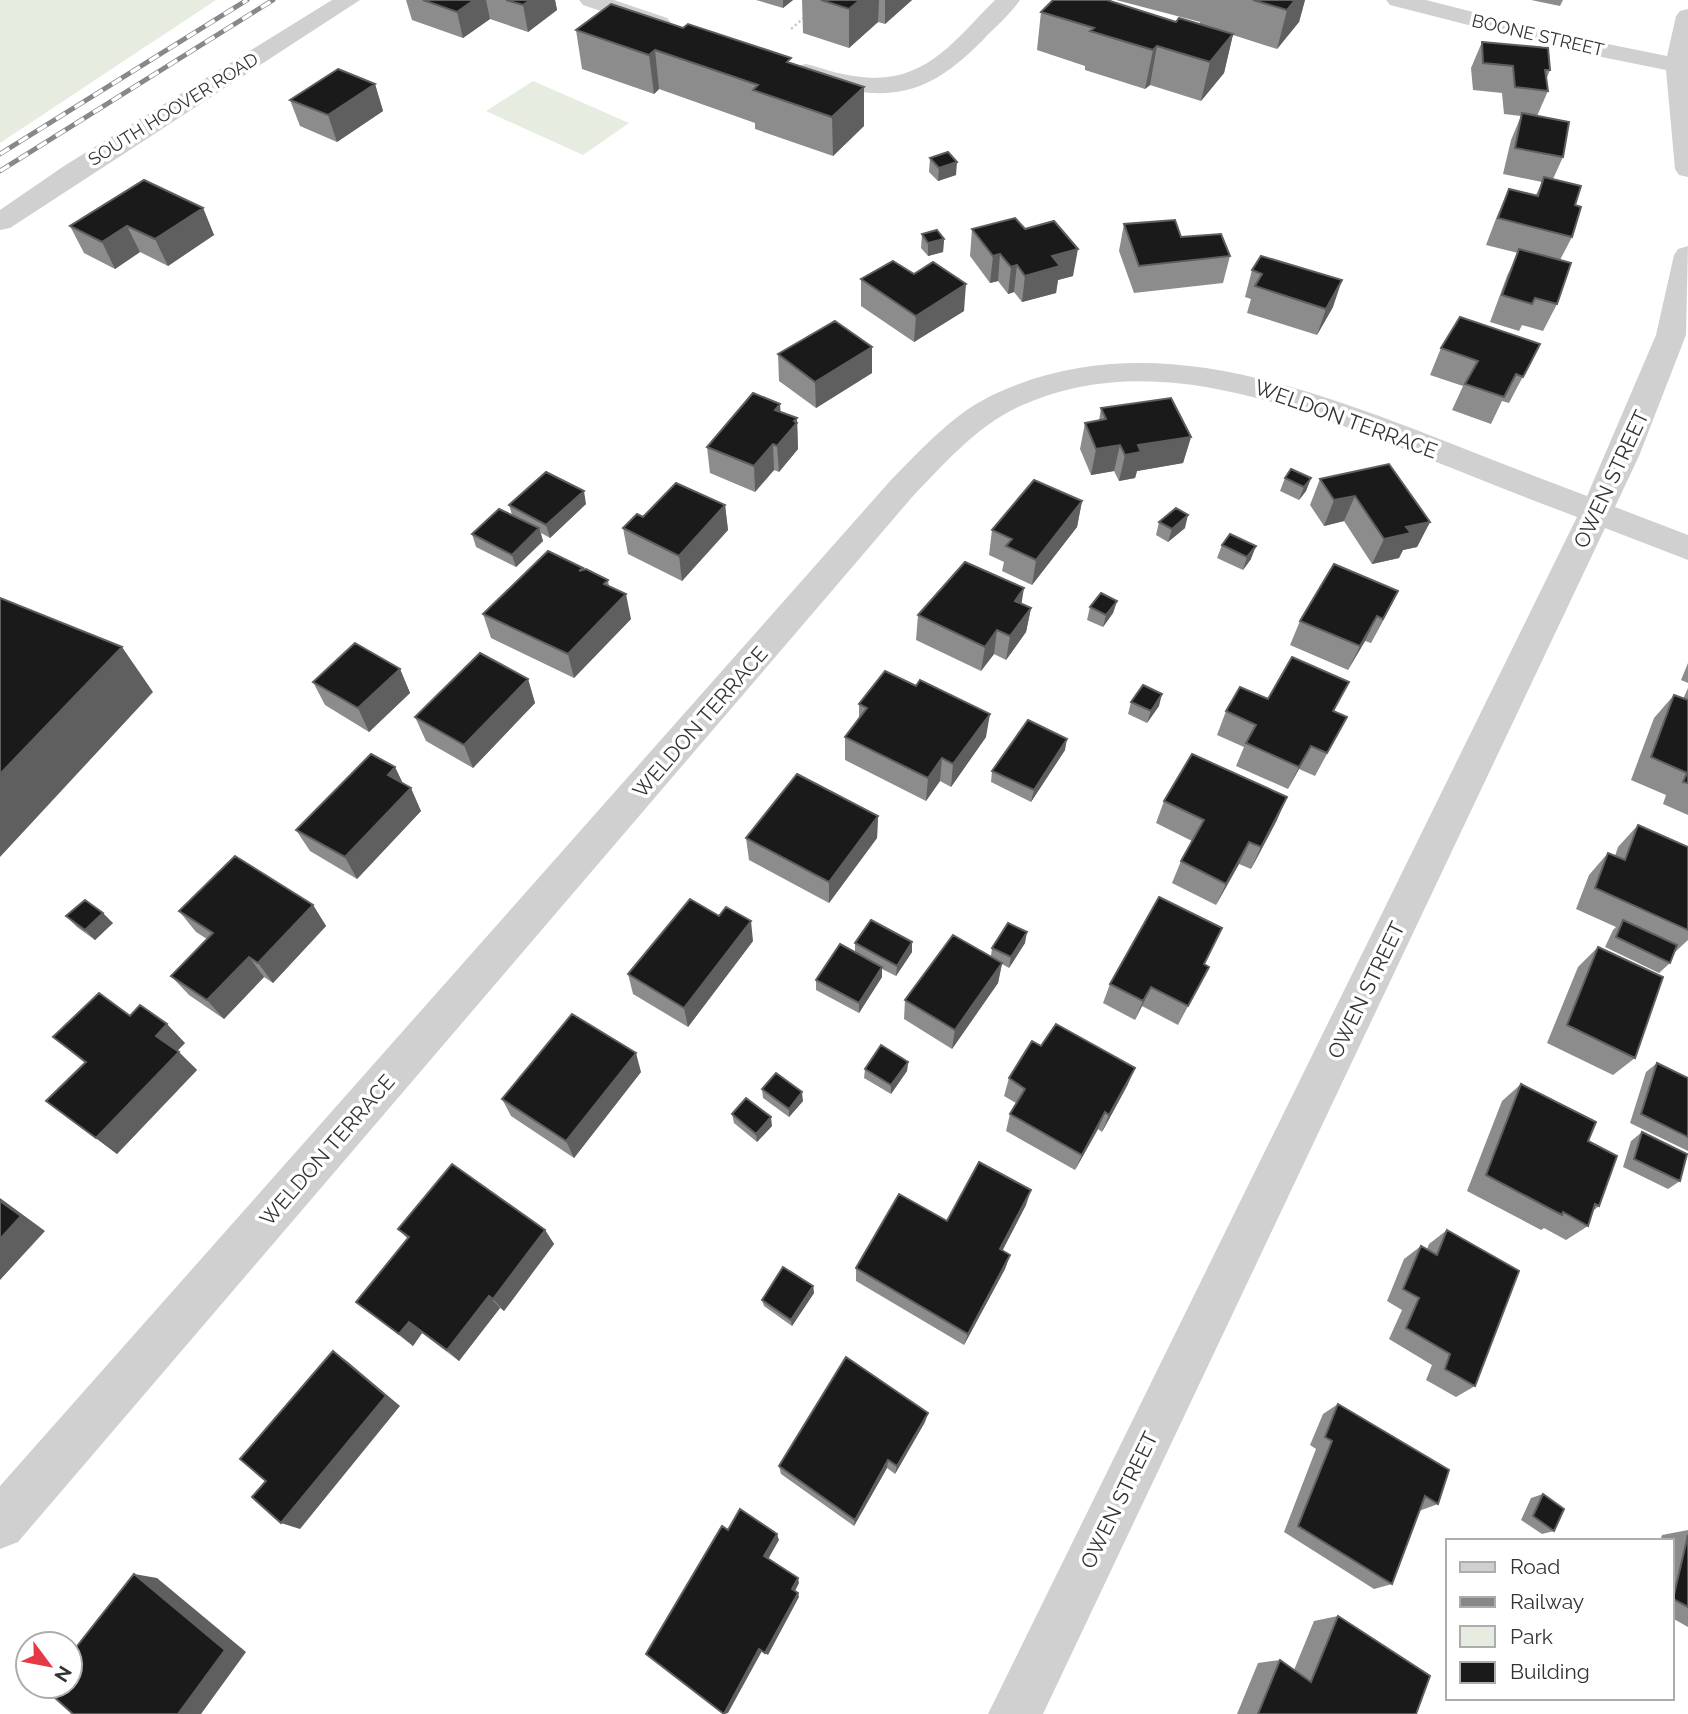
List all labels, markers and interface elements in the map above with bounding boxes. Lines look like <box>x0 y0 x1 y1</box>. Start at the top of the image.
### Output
street label: BOONE STREET <box>1470 10 1606 60</box>
street label: SOUTH HOOVER ROAD <box>84 48 262 170</box>
street label: WELDON TERRACE <box>1251 374 1441 464</box>
street label: OWEN STREET <box>1568 406 1654 552</box>
street label: WELDON TERRACE <box>627 641 773 803</box>
street label: OWEN STREET <box>1322 917 1410 1063</box>
street label: WELDON TERRACE <box>254 1069 400 1231</box>
street label: OWEN STREET <box>1075 1427 1163 1573</box>
legend <box>1446 1539 1674 1700</box>
text: Road <box>1510 1554 1560 1579</box>
text: Railway <box>1510 1589 1584 1614</box>
text: Park <box>1510 1624 1553 1649</box>
north arrow <box>14 1630 84 1700</box>
text: Building <box>1510 1659 1590 1684</box>
text: N <box>50 1662 77 1686</box>

